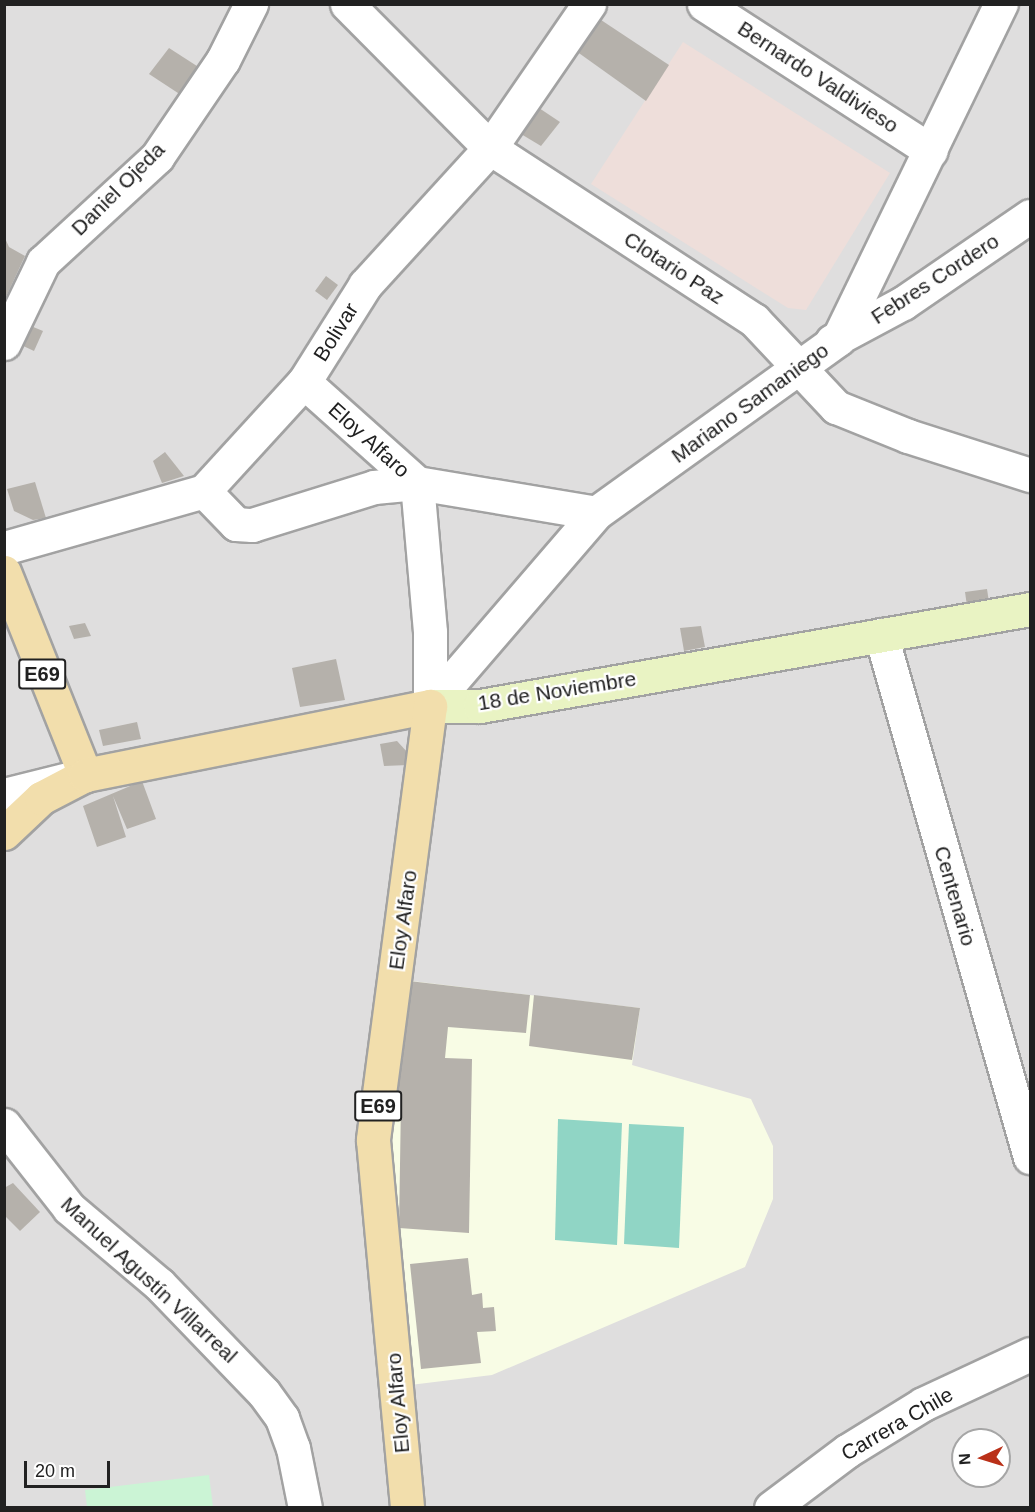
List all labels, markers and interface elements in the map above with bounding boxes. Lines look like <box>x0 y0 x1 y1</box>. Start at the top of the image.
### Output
street label: Bernardo Valdivieso <box>733 16 903 138</box>
street label: Daniel Ojeda <box>66 137 170 241</box>
street label: Clotario Paz <box>619 226 729 310</box>
street label: Febres Cordero <box>866 228 1004 330</box>
street label: Bolivar <box>308 298 364 366</box>
street label: Mariano Samaniego <box>667 338 833 468</box>
street label: Eloy Alfaro <box>323 397 415 483</box>
road number: E69 <box>18 657 66 691</box>
street label: 18 de Noviembre <box>476 666 638 716</box>
street label: Centenario <box>929 843 981 949</box>
street label: Eloy Alfaro <box>383 868 423 972</box>
road number: E69 <box>354 1089 402 1123</box>
street label: Manuel Agustín Villarreal <box>55 1191 243 1369</box>
street label: Eloy Alfaro <box>381 1351 415 1455</box>
street label: Carrera Chile <box>837 1382 957 1466</box>
north arrow <box>951 1428 1011 1488</box>
scale bar <box>27 1449 112 1487</box>
text: N <box>956 1453 973 1466</box>
text: 20 m <box>35 1461 75 1481</box>

